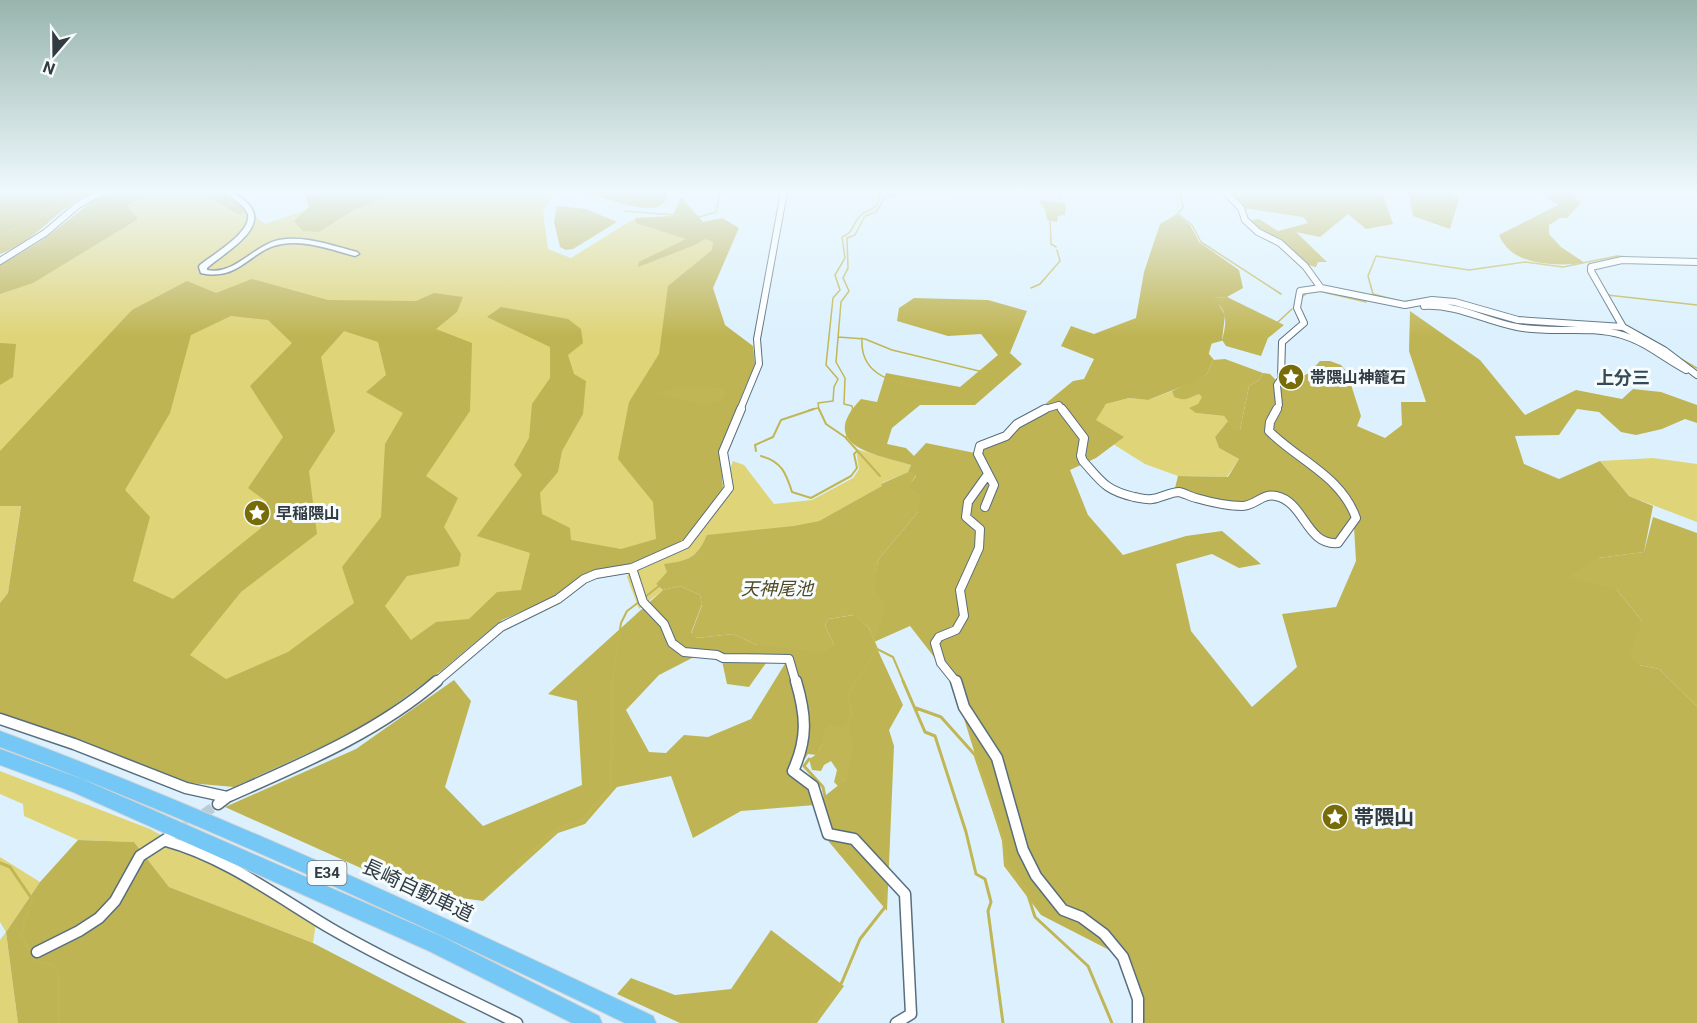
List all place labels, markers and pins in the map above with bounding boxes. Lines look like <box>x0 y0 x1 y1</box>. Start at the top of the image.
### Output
place icon: 帯隈山神籠石 <box>1276 362 1306 392</box>
place label: 帯隈山神籠石 <box>1310 368 1406 387</box>
place icon: 早稲隈山 <box>242 498 272 528</box>
place label: 早稲隈山 <box>276 504 340 523</box>
place icon: 帯隈山 <box>1320 802 1350 832</box>
place label: 帯隈山 <box>1354 805 1414 829</box>

